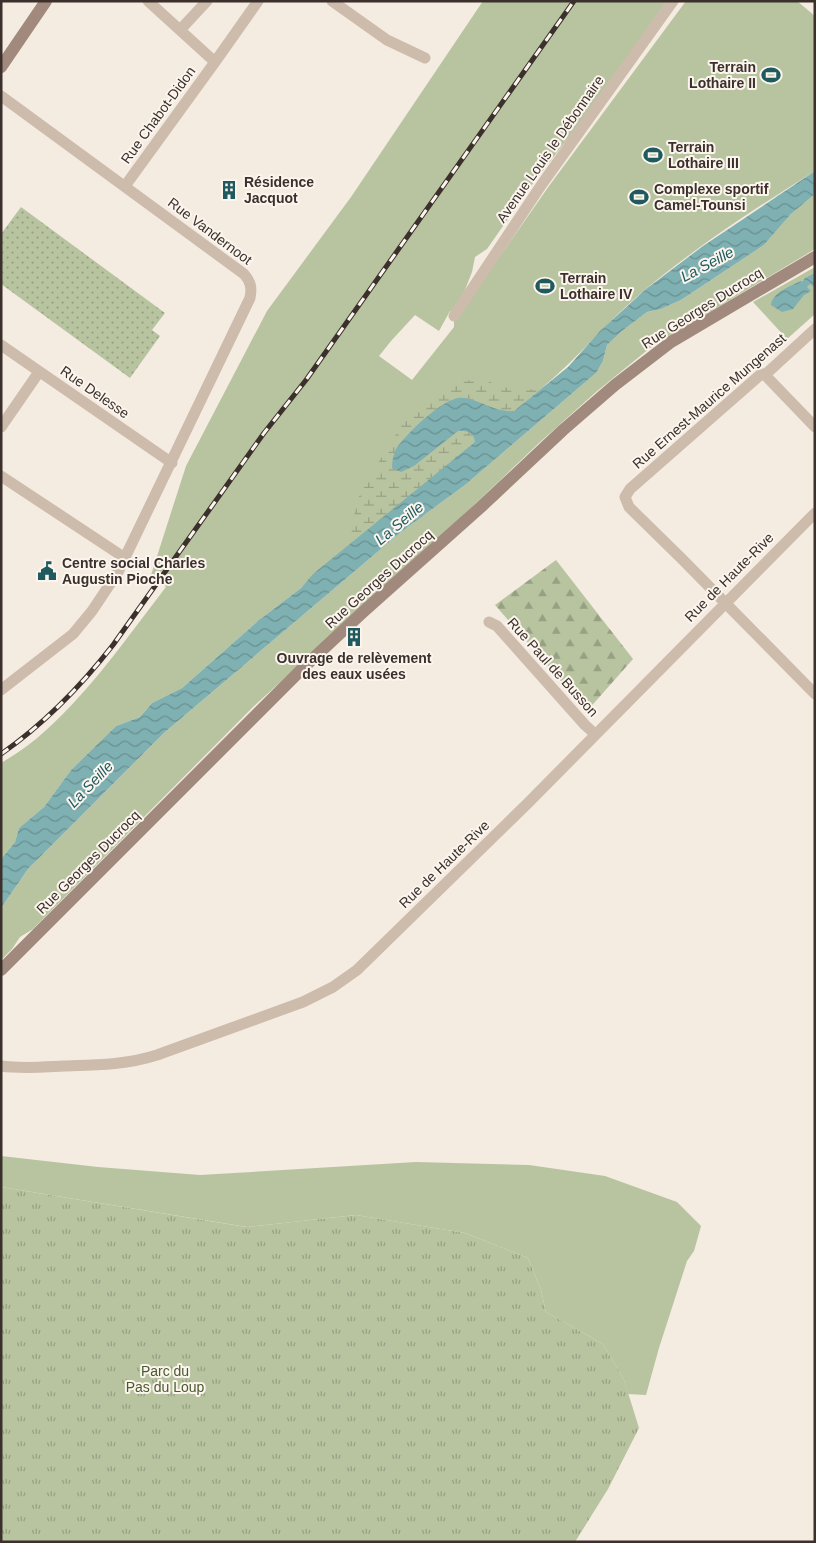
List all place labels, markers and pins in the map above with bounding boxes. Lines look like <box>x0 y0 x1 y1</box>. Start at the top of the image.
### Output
place label: Terrain Lothaire II <box>689 59 756 91</box>
sports icon: Terrain Lothaire II <box>760 64 782 86</box>
place label: Terrain Lothaire III <box>668 139 739 171</box>
sports icon: Terrain Lothaire III <box>642 144 664 166</box>
place label: Résidence Jacquot <box>244 174 314 206</box>
building icon: Résidence Jacquot <box>218 179 240 201</box>
place label: Complexe sportif Camel-Tounsi <box>654 181 769 213</box>
sports icon: Complexe sportif Camel-Tounsi <box>628 186 650 208</box>
place label: Terrain Lothaire IV <box>560 270 633 302</box>
sports icon: Terrain Lothaire IV <box>534 275 556 297</box>
place label: Centre social Charles Augustin Pioche <box>62 555 205 587</box>
public building icon: Centre social Charles Augustin Pioche <box>36 560 58 582</box>
building icon: Ouvrage de relèvement des eaux usées <box>343 626 365 648</box>
place label: Ouvrage de relèvement des eaux usées <box>277 650 432 682</box>

